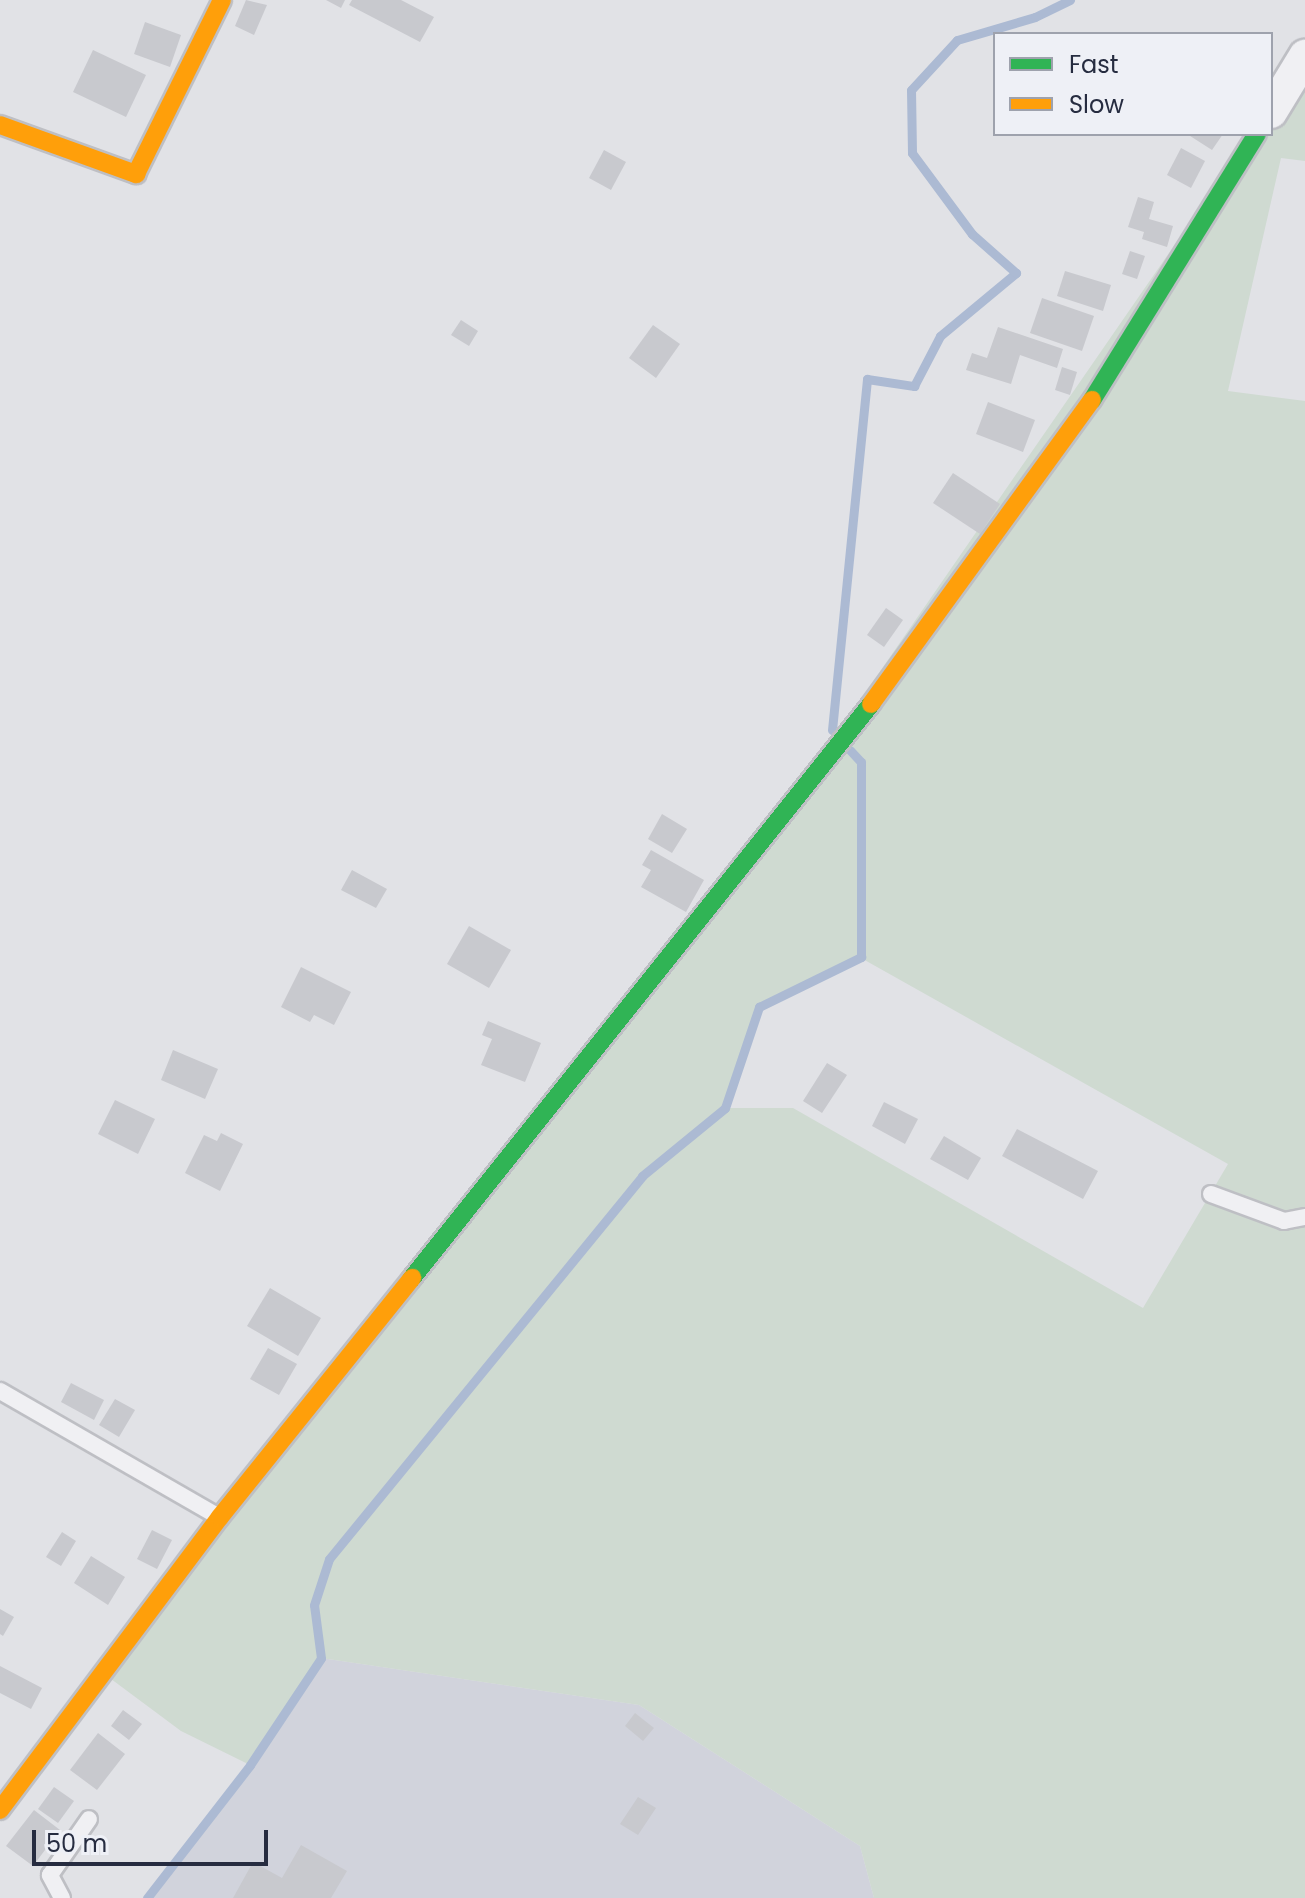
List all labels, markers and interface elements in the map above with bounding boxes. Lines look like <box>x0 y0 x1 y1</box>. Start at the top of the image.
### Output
legend <box>993 32 1273 136</box>
text: Fast <box>1069 48 1119 81</box>
text: Slow <box>1069 88 1124 121</box>
scale bar <box>36 1814 272 1864</box>
text: 50 m <box>46 1827 107 1860</box>

